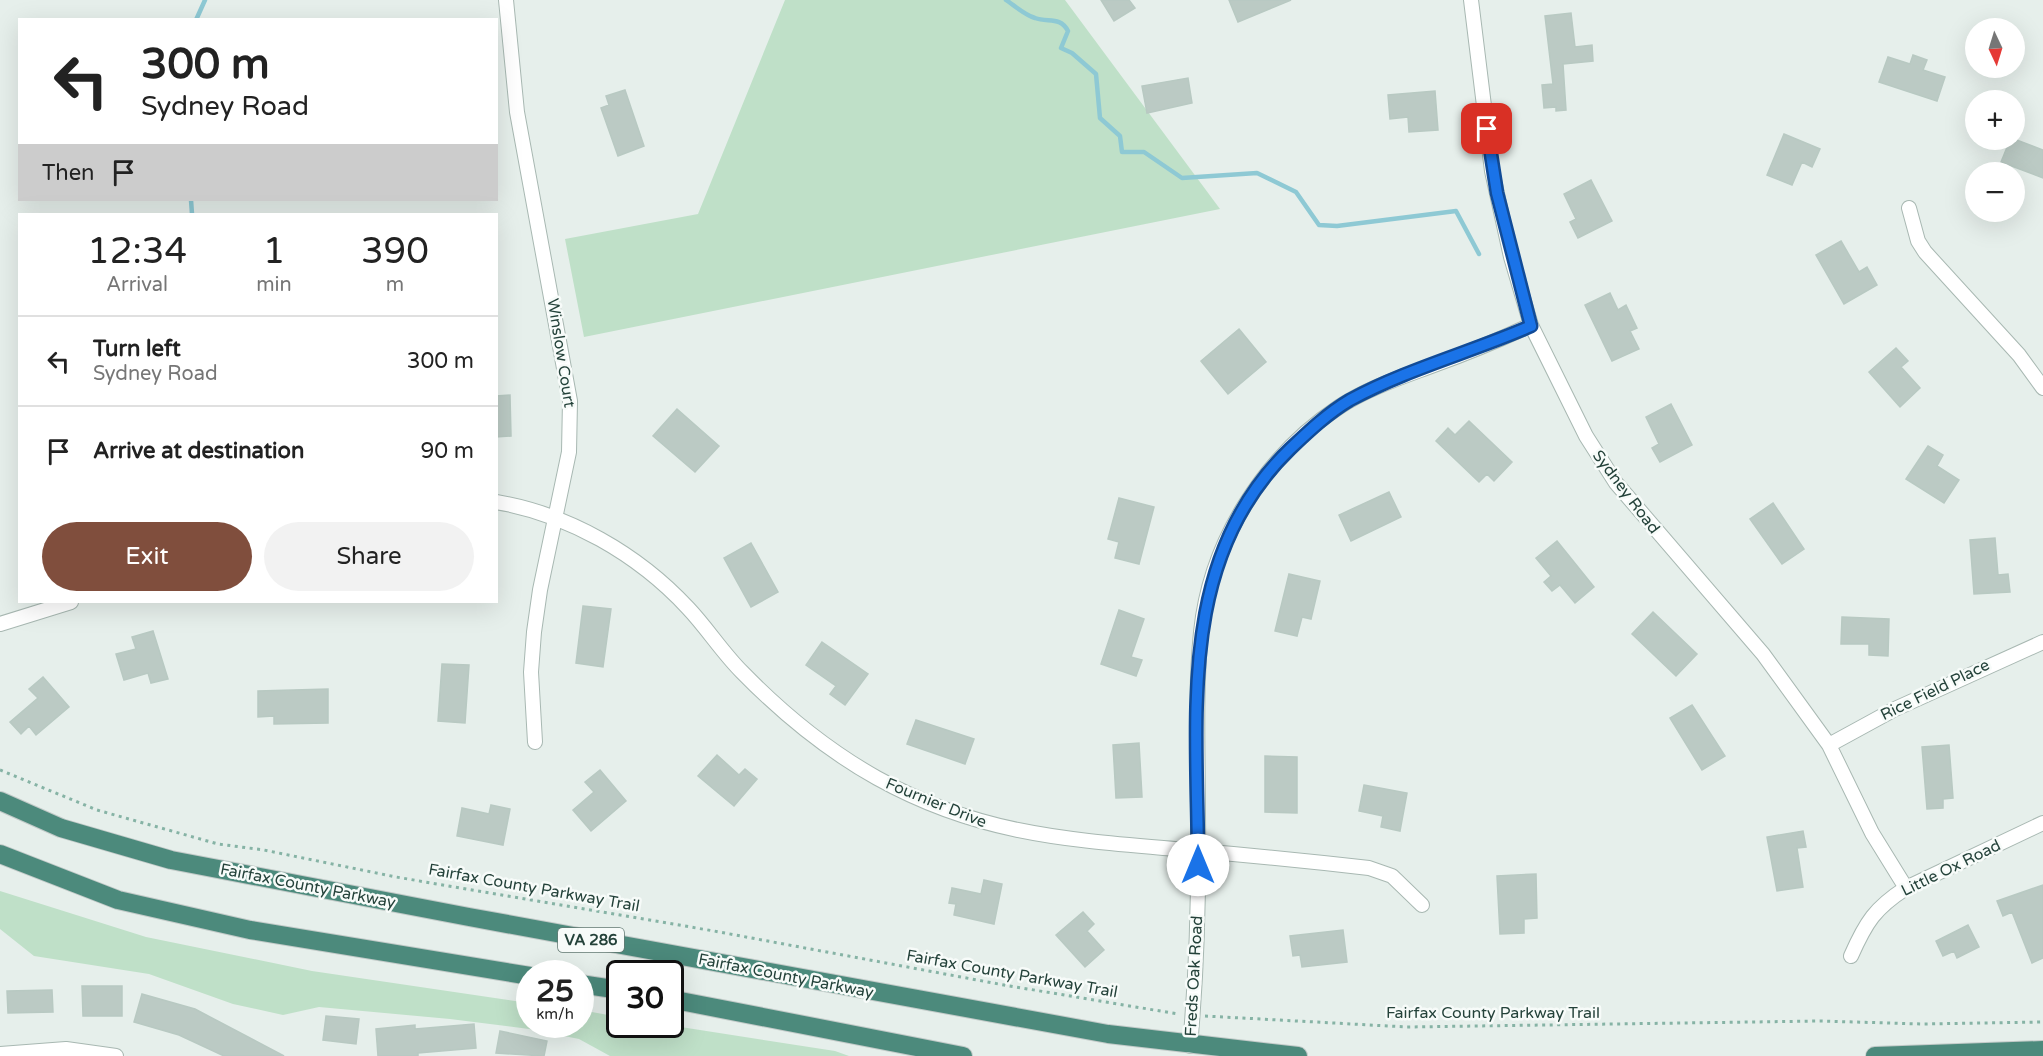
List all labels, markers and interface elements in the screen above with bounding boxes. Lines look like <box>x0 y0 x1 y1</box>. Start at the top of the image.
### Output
north arrow <box>1965 18 2025 78</box>
map controls <box>1965 18 2025 222</box>
text: 300 m <box>141 39 270 90</box>
icon: left <box>42 42 120 120</box>
text: Sydney Road <box>141 90 309 123</box>
button: + <box>1965 90 2025 150</box>
pin <box>1461 103 1512 154</box>
icon: arrive <box>1470 112 1503 145</box>
icon: arrive <box>107 156 140 189</box>
text: Then <box>42 160 95 186</box>
button: − <box>1965 162 2025 222</box>
text: 12:34 <box>87 230 187 273</box>
text: 1 <box>263 230 285 273</box>
text: 390 <box>361 230 429 273</box>
text: Arrival <box>106 273 168 297</box>
text: min <box>256 273 292 297</box>
text: m <box>386 273 404 297</box>
street label: Winslow Court <box>542 297 580 409</box>
text: Turn left <box>93 336 181 362</box>
icon: left <box>42 345 75 378</box>
text: 300 m <box>407 348 474 374</box>
text: Sydney Road <box>93 362 218 386</box>
icon: arrive <box>42 435 75 468</box>
text: Arrive at destination <box>93 438 304 464</box>
text: 90 m <box>420 438 474 464</box>
street label: Sydney Road <box>1588 446 1664 538</box>
button: Exit <box>42 522 252 591</box>
button: Share <box>264 522 474 591</box>
street label: Rice Field Place <box>1877 655 1993 725</box>
street label: Fournier Drive <box>883 774 989 832</box>
position arrow <box>1166 833 1230 897</box>
street label: Little Ox Road <box>1898 835 2004 901</box>
street label: Fairfax County Parkway <box>219 859 398 913</box>
street label: Fairfax County Parkway Trail <box>427 860 641 916</box>
street label: Freds Oak Road <box>1181 915 1207 1037</box>
road number: VA 286 <box>558 928 624 952</box>
street label: Fairfax County Parkway Trail <box>905 946 1119 1002</box>
street label: Fairfax County Parkway <box>697 949 876 1003</box>
speed limit sign: 30 <box>606 960 684 1038</box>
text: 25 <box>536 973 574 1010</box>
street label: Fairfax County Parkway Trail <box>1386 1003 1600 1023</box>
text: km/h <box>536 1005 574 1023</box>

